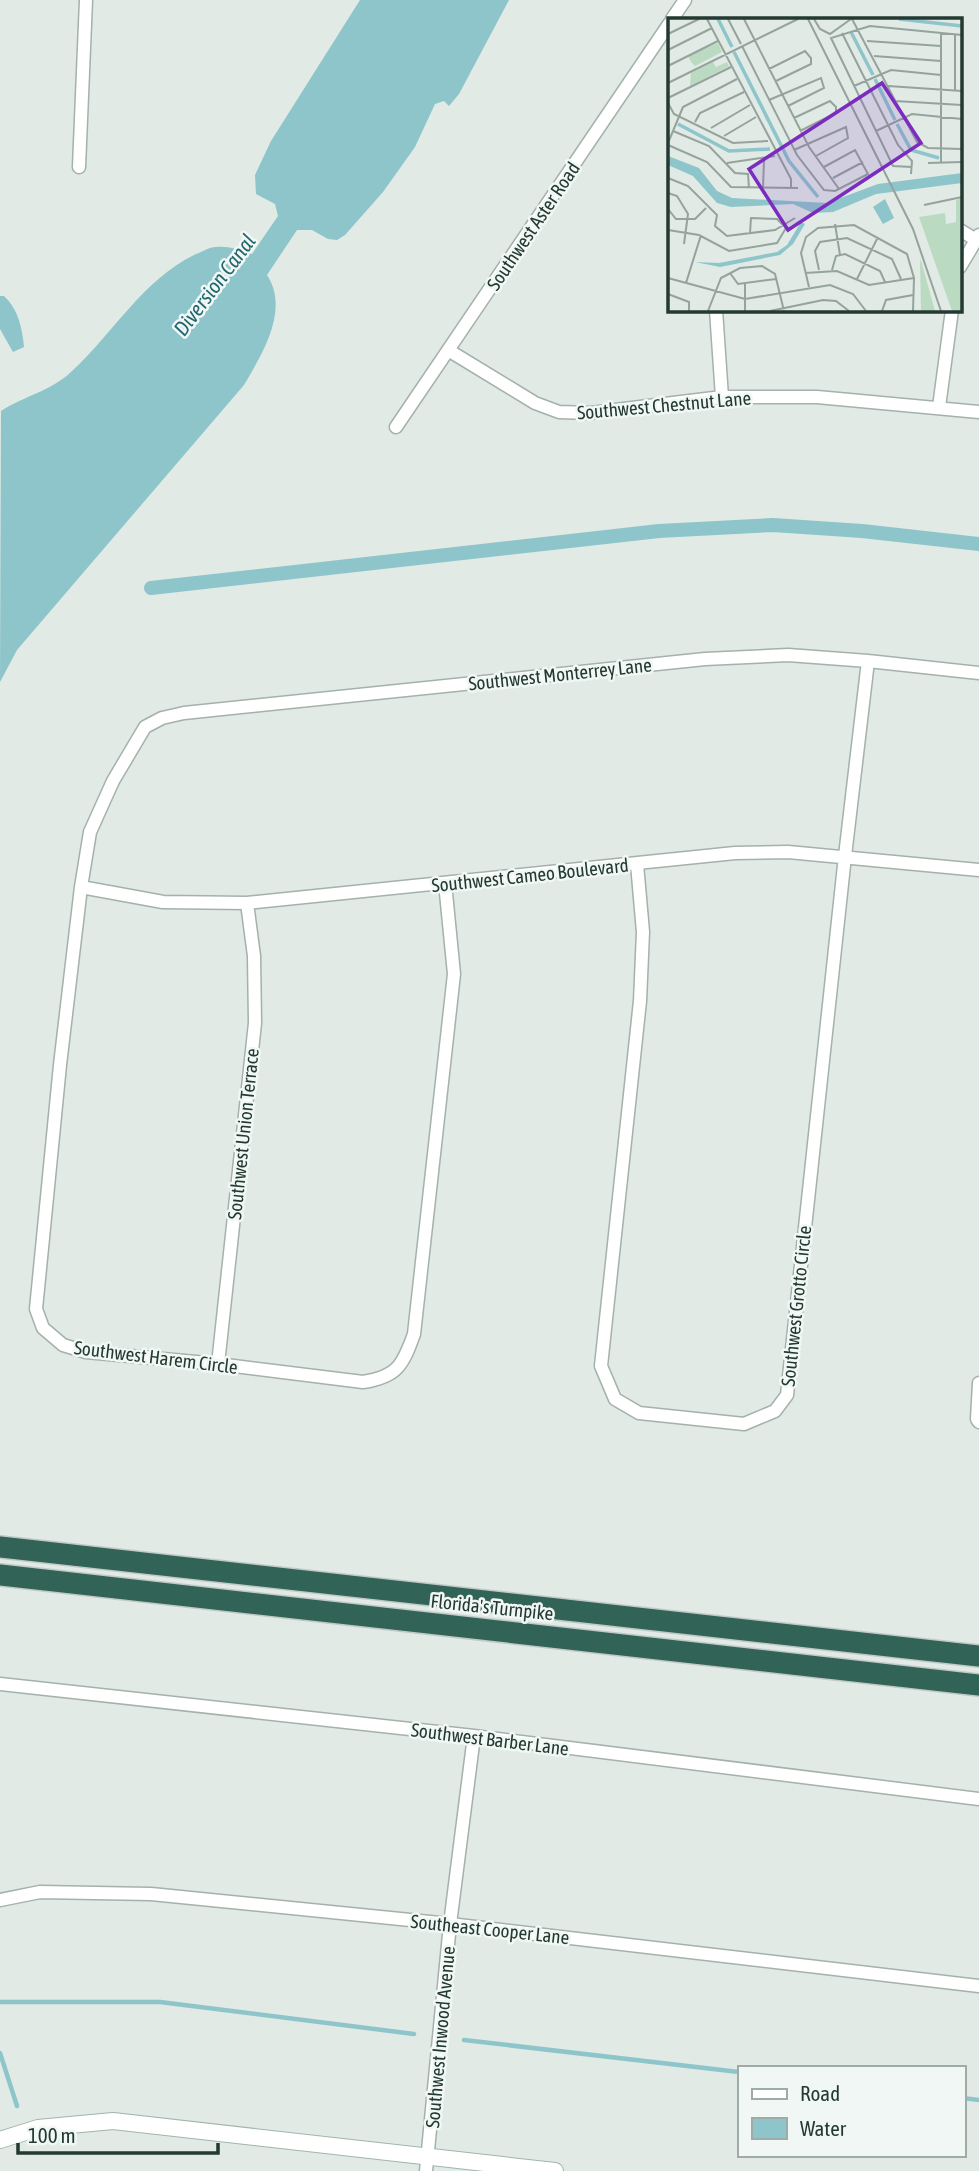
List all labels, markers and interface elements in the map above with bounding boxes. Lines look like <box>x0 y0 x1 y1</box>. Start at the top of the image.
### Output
inset map <box>668 18 962 312</box>
street label: Southwest Aster Road <box>482 158 584 294</box>
water label: Diversion Canal <box>168 229 260 340</box>
street label: Southwest Chestnut Lane <box>576 386 752 424</box>
street label: Southwest Monterrey Lane <box>467 653 653 695</box>
street label: Southwest Cameo Boulevard <box>430 854 630 896</box>
street label: Southwest Union Terrace <box>223 1047 263 1221</box>
street label: Southwest Grotto Circle <box>777 1225 815 1387</box>
street label: Southwest Harem Circle <box>73 1336 239 1378</box>
street label: Florida's Turnpike <box>430 1590 554 1624</box>
street label: Southwest Barber Lane <box>410 1718 570 1760</box>
street label: Southeast Cooper Lane <box>410 1910 570 1948</box>
street label: Southwest Inwood Avenue <box>421 1945 459 2129</box>
legend <box>738 2066 965 2157</box>
text: Road <box>800 2081 840 2105</box>
scale bar <box>18 2112 217 2156</box>
text: Water <box>800 2116 847 2140</box>
text: 100 m <box>28 2123 76 2147</box>

